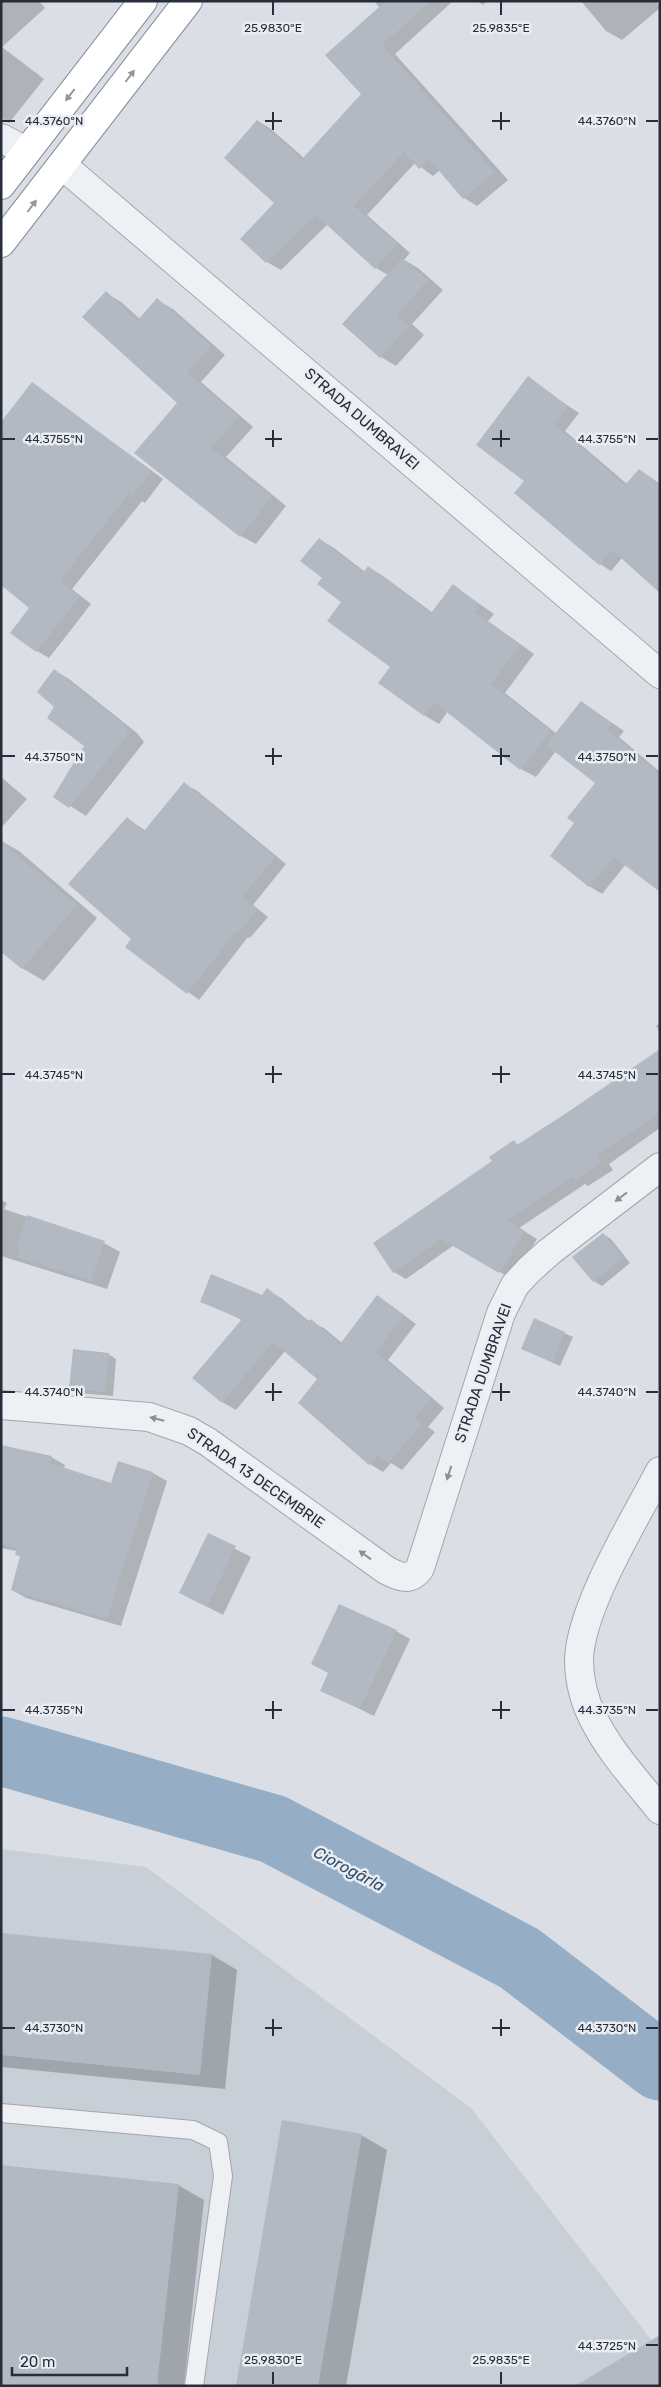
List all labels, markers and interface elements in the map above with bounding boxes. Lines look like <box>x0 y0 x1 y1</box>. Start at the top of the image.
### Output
text: 25.9830°E <box>244 21 302 35</box>
text: 25.9835°E <box>472 21 530 35</box>
one-way arrow <box>125 70 136 83</box>
one-way arrow <box>64 88 75 101</box>
text: 44.3760°N <box>25 114 83 128</box>
text: 44.3760°N <box>578 114 636 128</box>
one-way arrow <box>27 199 37 213</box>
street label: STRADA DUMBRAVEI <box>301 364 423 474</box>
text: 44.3755°N <box>25 432 83 446</box>
text: 44.3755°N <box>578 432 636 446</box>
text: 44.3750°N <box>25 750 83 764</box>
text: 44.3750°N <box>578 750 636 764</box>
text: 44.3745°N <box>25 1068 83 1082</box>
text: 44.3745°N <box>578 1068 636 1082</box>
one-way arrow <box>615 1191 628 1202</box>
street label: STRADA DUMBRAVEI <box>451 1301 515 1445</box>
text: 44.3740°N <box>25 1385 83 1399</box>
text: 44.3740°N <box>578 1385 636 1399</box>
one-way arrow <box>149 1415 164 1423</box>
street label: STRADA 13 DECEMBRIE <box>184 1424 328 1532</box>
one-way arrow <box>445 1466 453 1481</box>
one-way arrow <box>358 1550 372 1560</box>
text: 44.3735°N <box>25 1703 83 1717</box>
text: 44.3735°N <box>578 1703 636 1717</box>
water label: Ciorogârla <box>310 1843 388 1895</box>
text: 44.3730°N <box>25 2021 83 2035</box>
text: 44.3730°N <box>578 2021 636 2035</box>
text: 44.3725°N <box>578 2339 636 2353</box>
scale bar <box>12 2344 128 2376</box>
text: 20 m <box>20 2353 55 2371</box>
text: 25.9830°E <box>244 2353 302 2367</box>
text: 25.9835°E <box>472 2353 530 2367</box>

